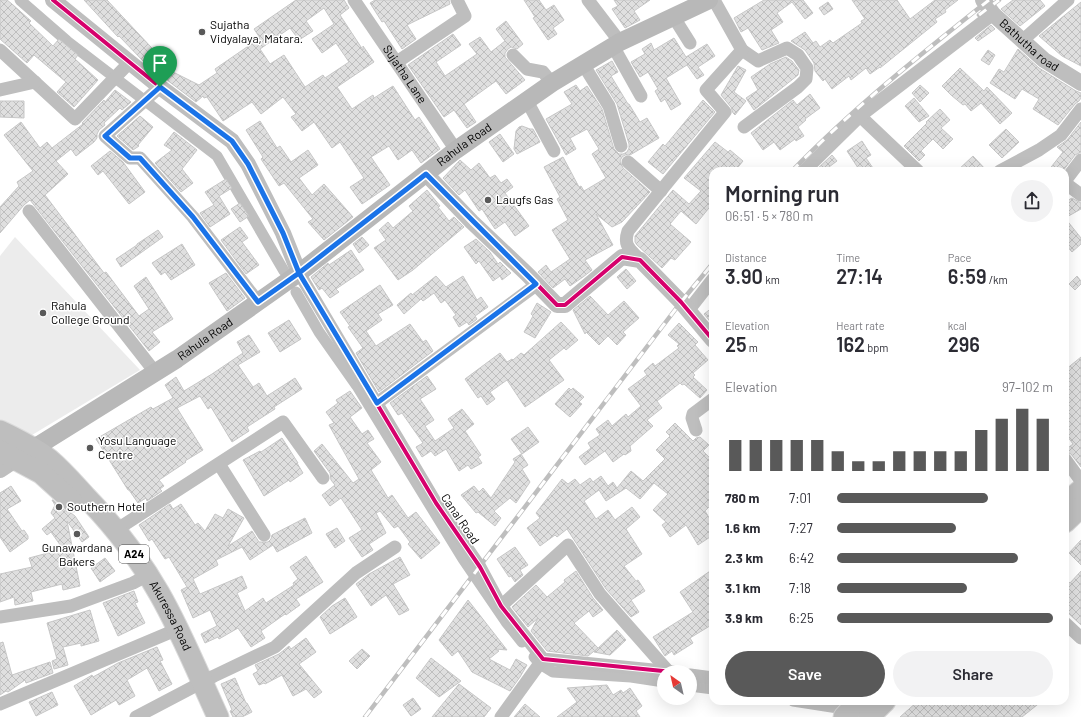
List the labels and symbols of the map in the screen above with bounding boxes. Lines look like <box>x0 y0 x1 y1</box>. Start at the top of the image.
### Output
street label: Bathutha road <box>997 15 1062 74</box>
place label: Sujatha Vidyalaya, Matara. <box>210 17 303 45</box>
marker: Sujatha Vidyalaya, Matara. <box>197 27 207 37</box>
street label: Sujatha Lane <box>381 42 430 106</box>
pin <box>143 46 177 87</box>
street label: Rahula Road <box>433 119 494 168</box>
place label: Laugfs Gas <box>496 192 553 206</box>
marker: Laugfs Gas <box>483 195 493 205</box>
place label: Rahula College Ground <box>51 298 130 326</box>
marker: Rahula College Ground <box>38 308 48 318</box>
street label: Rahula Road <box>174 314 235 363</box>
place label: Yosu Language Centre <box>98 433 176 461</box>
marker: Yosu Language Centre <box>85 443 95 453</box>
street label: Canal Road <box>439 491 483 546</box>
place label: Southern Hotel <box>67 499 145 513</box>
marker: Southern Hotel <box>54 502 64 512</box>
marker: Gunawardana Bakers <box>72 529 82 539</box>
place label: Gunawardana Bakers <box>42 540 112 568</box>
road number: A24 <box>119 545 149 563</box>
street label: Akuressa Road <box>147 578 195 653</box>
north arrow <box>657 665 697 705</box>

